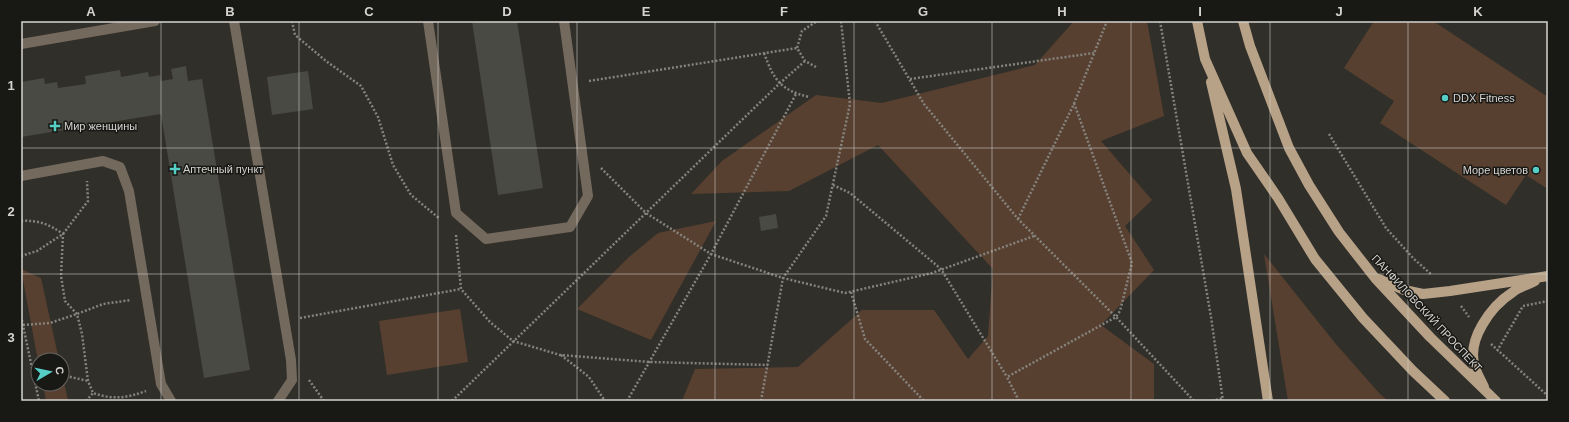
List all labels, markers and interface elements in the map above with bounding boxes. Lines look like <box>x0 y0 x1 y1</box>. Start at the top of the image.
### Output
text: A <box>86 4 96 19</box>
text: B <box>225 4 235 19</box>
text: C <box>364 4 374 19</box>
text: D <box>502 4 512 19</box>
text: E <box>642 4 651 19</box>
text: F <box>780 4 788 19</box>
text: G <box>918 4 928 19</box>
text: H <box>1057 4 1067 19</box>
text: I <box>1198 4 1202 19</box>
text: J <box>1335 4 1343 19</box>
text: K <box>1473 4 1483 19</box>
text: 1 <box>7 78 15 93</box>
place label: DDX Fitness <box>1453 92 1515 104</box>
marker: DDX Fitness <box>1440 93 1450 103</box>
marker: Мир женщины <box>49 120 61 132</box>
place label: Мир женщины <box>64 120 137 132</box>
place label: Аптечный пункт <box>183 163 263 175</box>
marker: Аптечный пункт <box>170 164 180 174</box>
place label: Море цветов <box>1463 164 1528 176</box>
marker: Море цветов <box>1531 165 1541 175</box>
text: 2 <box>7 204 15 219</box>
street label: ПАНФИЛОВСКИЙ ПРОСПЕКТ <box>1370 252 1485 374</box>
text: 3 <box>7 330 15 345</box>
north arrow <box>30 352 70 392</box>
text: С <box>53 366 66 375</box>

